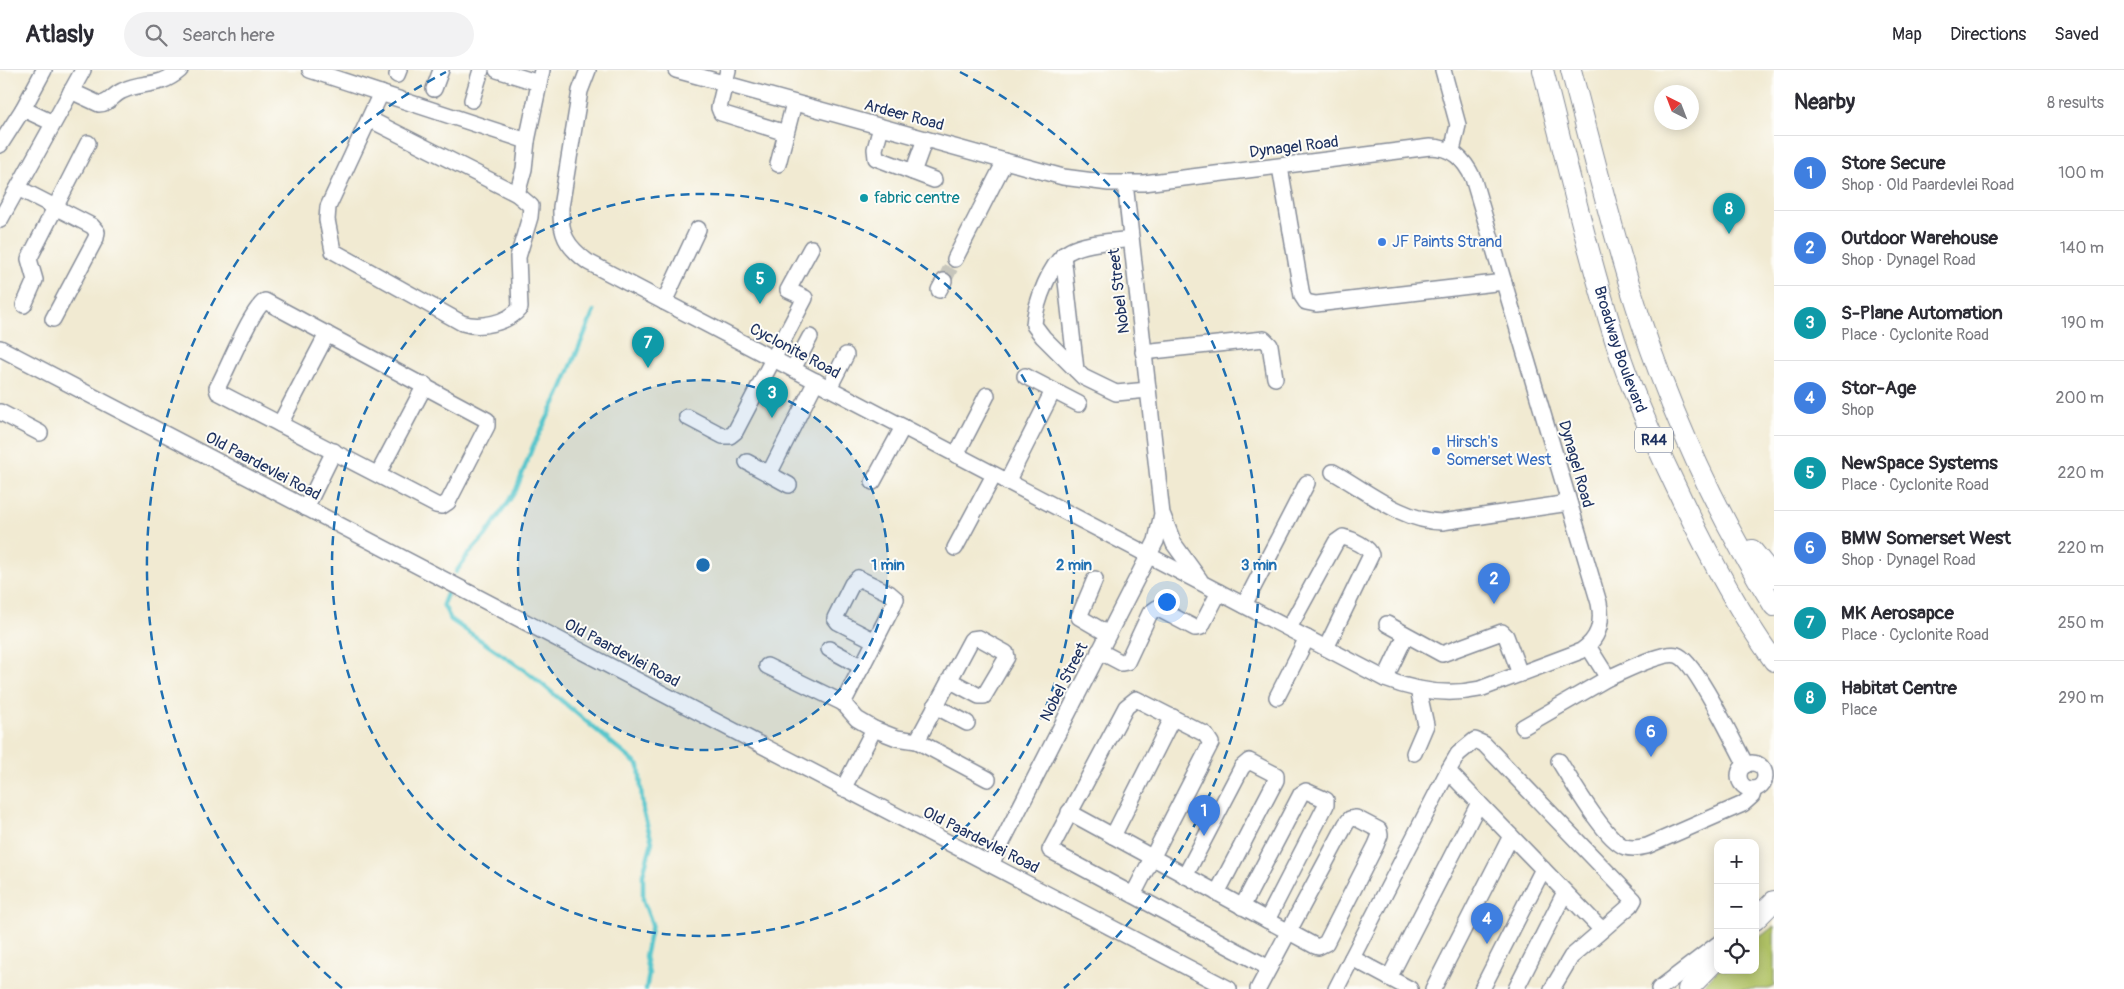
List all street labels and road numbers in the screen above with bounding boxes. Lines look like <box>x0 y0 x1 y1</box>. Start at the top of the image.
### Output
street label: Ardeer Road <box>862 95 946 135</box>
street label: Dynagel Road <box>1248 132 1340 162</box>
street label: Nobel Street <box>1104 247 1134 335</box>
street label: Broadway Boulevard <box>1589 284 1651 416</box>
street label: Cyclonite Road <box>746 319 844 383</box>
street label: Dynagel Road <box>1554 418 1598 510</box>
street label: Old Paardevlei Road <box>202 427 324 505</box>
road number: R44 <box>1635 428 1673 452</box>
street label: Old Paardevlei Road <box>561 614 683 692</box>
street label: Nobel Street <box>1036 639 1093 725</box>
street label: Old Paardevlei Road <box>919 802 1043 878</box>

